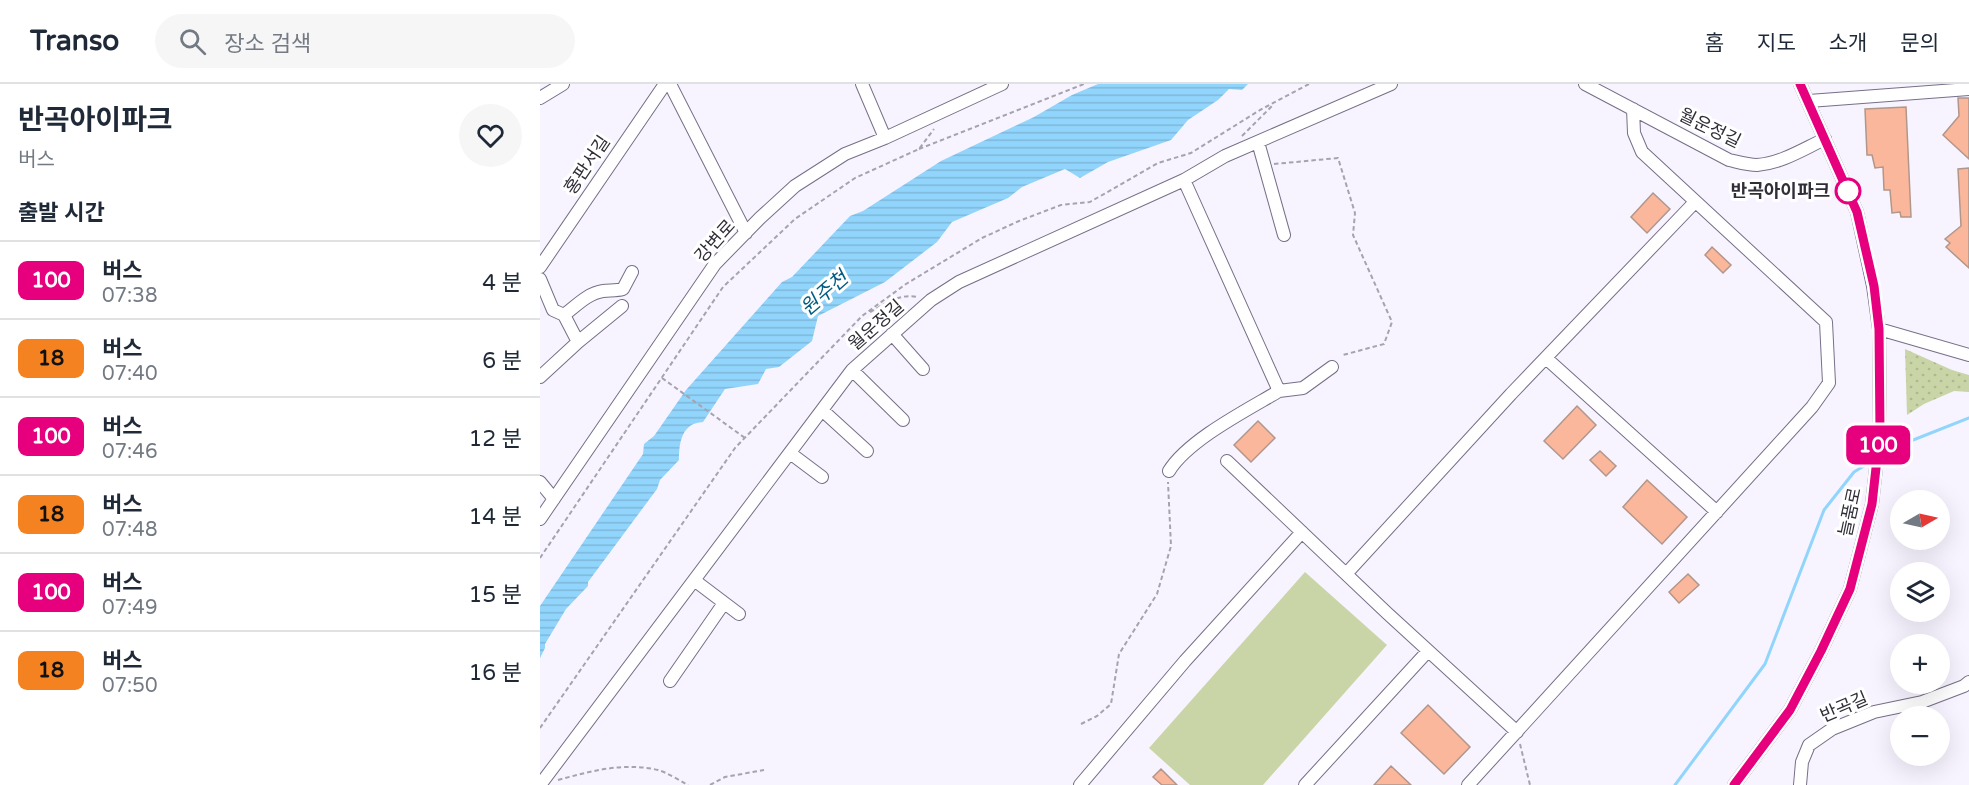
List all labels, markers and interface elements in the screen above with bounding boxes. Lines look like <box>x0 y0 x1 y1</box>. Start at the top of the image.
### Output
search box <box>155 14 575 68</box>
text: Transo <box>30 24 119 58</box>
icon: search <box>176 25 209 58</box>
text: 장소 검색 <box>224 31 311 57</box>
text: 홈 <box>1705 31 1724 56</box>
text: 지도 <box>1757 31 1796 56</box>
text: 소개 <box>1829 31 1867 56</box>
text: 문의 <box>1900 31 1939 56</box>
text: 반곡아이파크 <box>18 103 173 137</box>
button: heart <box>459 104 522 167</box>
street label: 월운정길 <box>1675 104 1745 152</box>
street label: 홍판서길 <box>559 131 615 199</box>
text: 버스 <box>18 148 55 172</box>
marker: 반곡아이파크 <box>1835 178 1861 204</box>
place label: 반곡아이파크 <box>1731 180 1830 202</box>
text: 출발 시간 <box>18 200 105 226</box>
street label: 강변로 <box>690 215 740 267</box>
text: 버스 <box>102 258 142 284</box>
water label: 원주천 <box>796 265 855 321</box>
text: 100 <box>31 268 71 293</box>
text: 4 분 <box>482 270 522 296</box>
text: 07:38 <box>102 284 157 308</box>
street label: 월운정길 <box>844 295 908 355</box>
text: 버스 <box>102 336 142 362</box>
text: 18 <box>38 346 64 371</box>
text: 6 분 <box>482 348 522 374</box>
text: 07:40 <box>102 362 157 386</box>
text: 버스 <box>102 414 142 440</box>
text: 100 <box>31 424 71 449</box>
text: 12 분 <box>468 426 522 452</box>
line badge: 100 <box>1844 426 1912 464</box>
text: 100 <box>1858 433 1898 458</box>
text: 07:46 <box>102 440 157 464</box>
street label: 늘품로 <box>1834 485 1866 539</box>
north arrow <box>1890 490 1950 550</box>
map controls <box>1890 490 1950 766</box>
text: 버스 <box>102 492 142 518</box>
text: 18 <box>38 502 64 527</box>
text: 14 분 <box>468 504 522 530</box>
text: 07:48 <box>102 518 157 542</box>
button: layers <box>1890 562 1950 622</box>
text: 버스 <box>102 570 142 596</box>
text: 100 <box>31 580 71 605</box>
text: 15 분 <box>468 582 522 608</box>
text: 07:49 <box>102 596 157 620</box>
button: + <box>1890 634 1950 694</box>
text: 버스 <box>102 648 142 674</box>
text: 18 <box>38 658 64 683</box>
text: 16 분 <box>468 660 522 686</box>
text: 07:50 <box>102 674 157 698</box>
street label: 반곡길 <box>1817 687 1871 727</box>
button: − <box>1890 706 1950 766</box>

